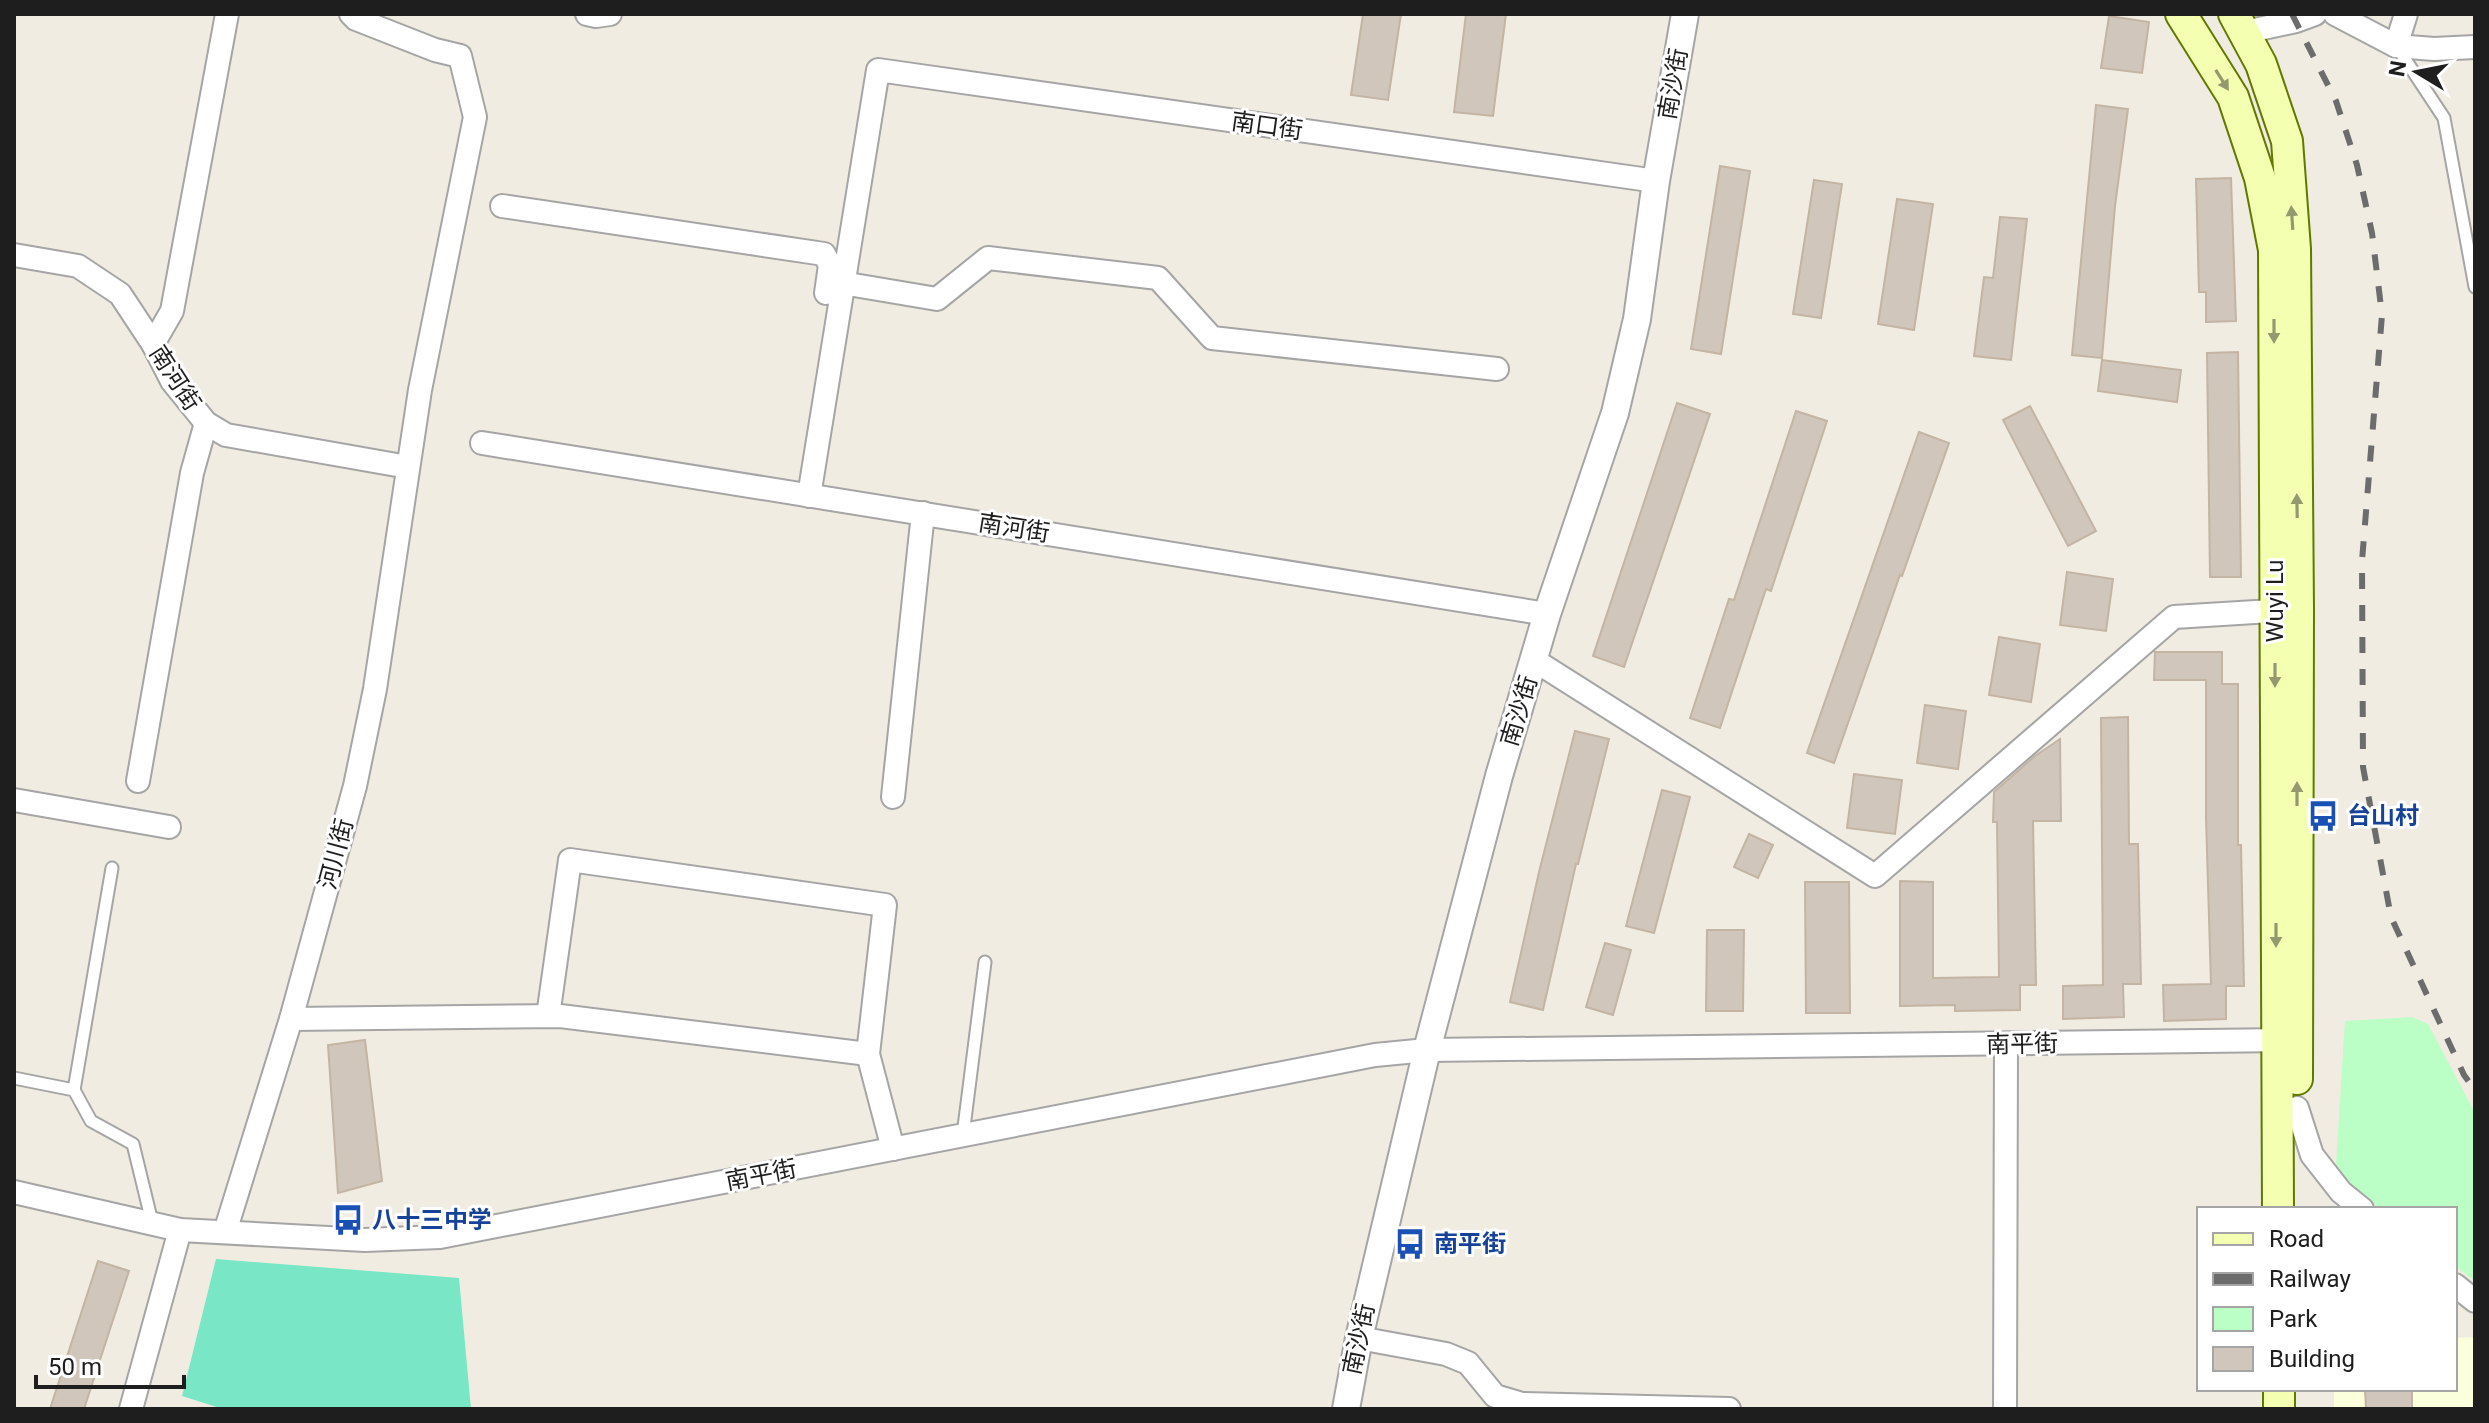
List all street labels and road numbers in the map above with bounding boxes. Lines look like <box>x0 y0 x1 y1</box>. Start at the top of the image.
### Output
street label: 南沙街 <box>1653 46 1693 122</box>
street label: 南口街 <box>1229 107 1305 145</box>
street label: 南河街 <box>144 340 206 416</box>
street label: 南河街 <box>976 509 1052 547</box>
street label: Wuyi Lu <box>2261 559 2289 643</box>
street label: 南沙街 <box>1495 672 1543 750</box>
street label: 河川街 <box>313 816 359 892</box>
street label: 南平街 <box>1986 1029 2058 1059</box>
street label: 南平街 <box>723 1154 799 1196</box>
street label: 南沙街 <box>1338 1301 1380 1377</box>

